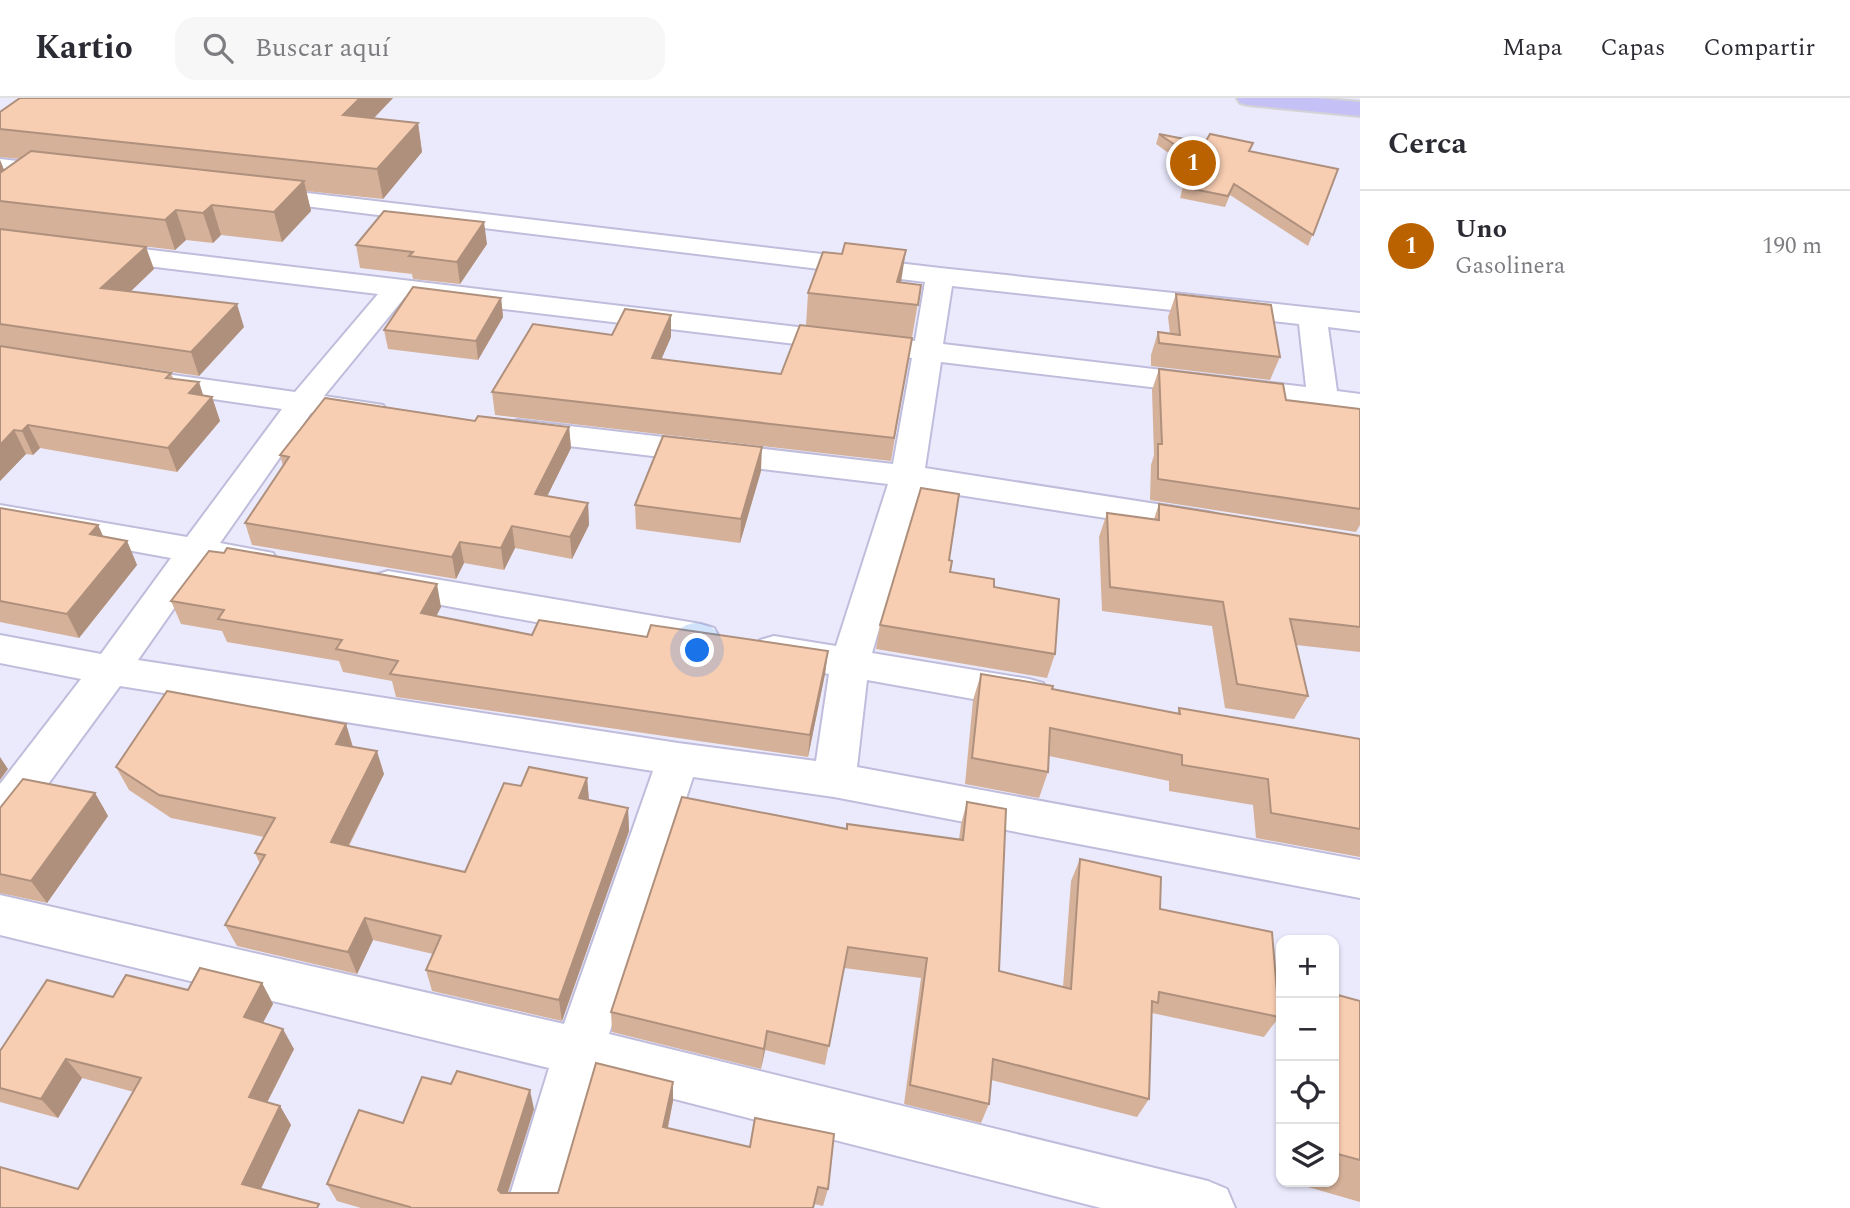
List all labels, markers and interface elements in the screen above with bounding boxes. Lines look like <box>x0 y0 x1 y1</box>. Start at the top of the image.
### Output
search box <box>175 17 665 80</box>
text: Kartio <box>35 23 133 73</box>
text: Buscar aquí <box>255 28 390 68</box>
icon: search <box>199 29 237 67</box>
text: Mapa <box>1502 30 1562 66</box>
text: Capas <box>1600 30 1665 66</box>
text: Compartir <box>1703 30 1815 66</box>
text: Cerca <box>1388 121 1467 167</box>
pin: 1 <box>1170 137 1216 189</box>
text: Uno <box>1455 209 1507 249</box>
text: 1 <box>1405 229 1417 264</box>
text: 190 m <box>1762 229 1822 264</box>
text: Gasolinera <box>1455 249 1565 284</box>
your location <box>680 633 714 667</box>
map controls <box>1276 935 1339 1187</box>
button: + <box>1276 935 1339 998</box>
button: − <box>1276 998 1339 1061</box>
button: locate <box>1276 1061 1339 1124</box>
button: layers <box>1276 1124 1339 1187</box>

